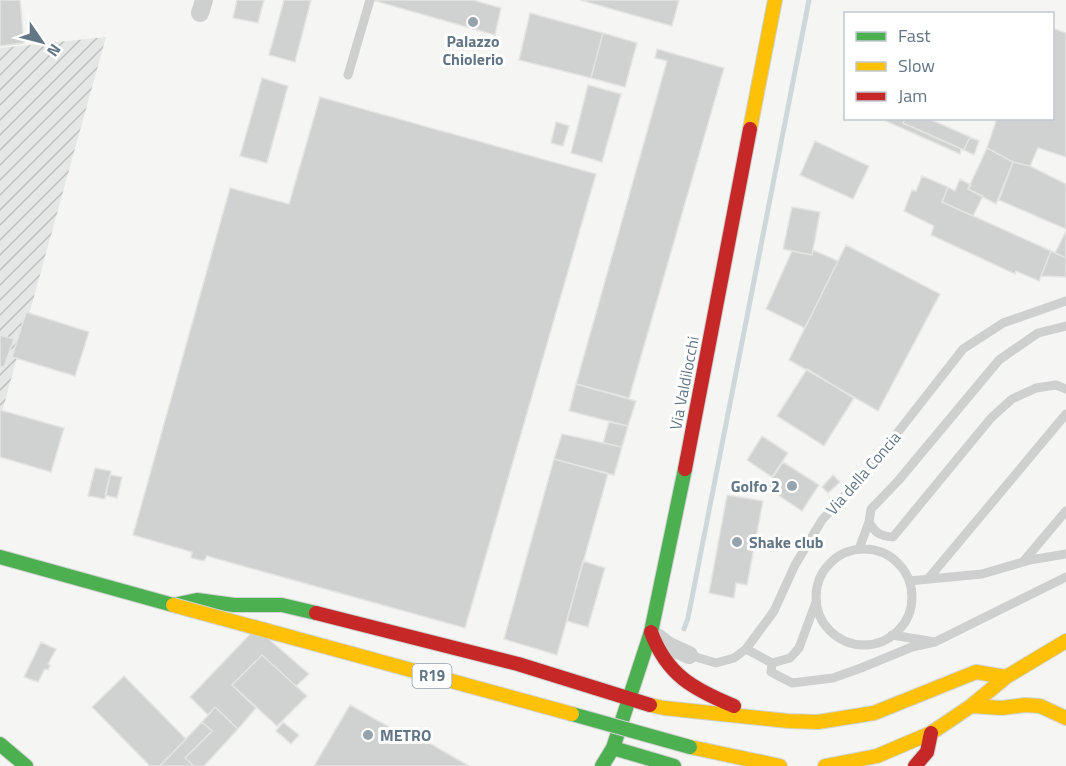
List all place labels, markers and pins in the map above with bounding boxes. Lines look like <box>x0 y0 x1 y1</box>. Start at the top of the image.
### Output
marker: Palazzo Chiolerio <box>466 15 480 29</box>
place label: Palazzo Chiolerio <box>442 29 504 71</box>
place label: Golfo 2 <box>731 474 780 498</box>
marker: Golfo 2 <box>785 479 799 493</box>
place label: Shake club <box>749 530 824 554</box>
marker: Shake club <box>730 535 744 549</box>
place label: METRO <box>380 723 431 747</box>
marker: METRO <box>361 728 375 742</box>

